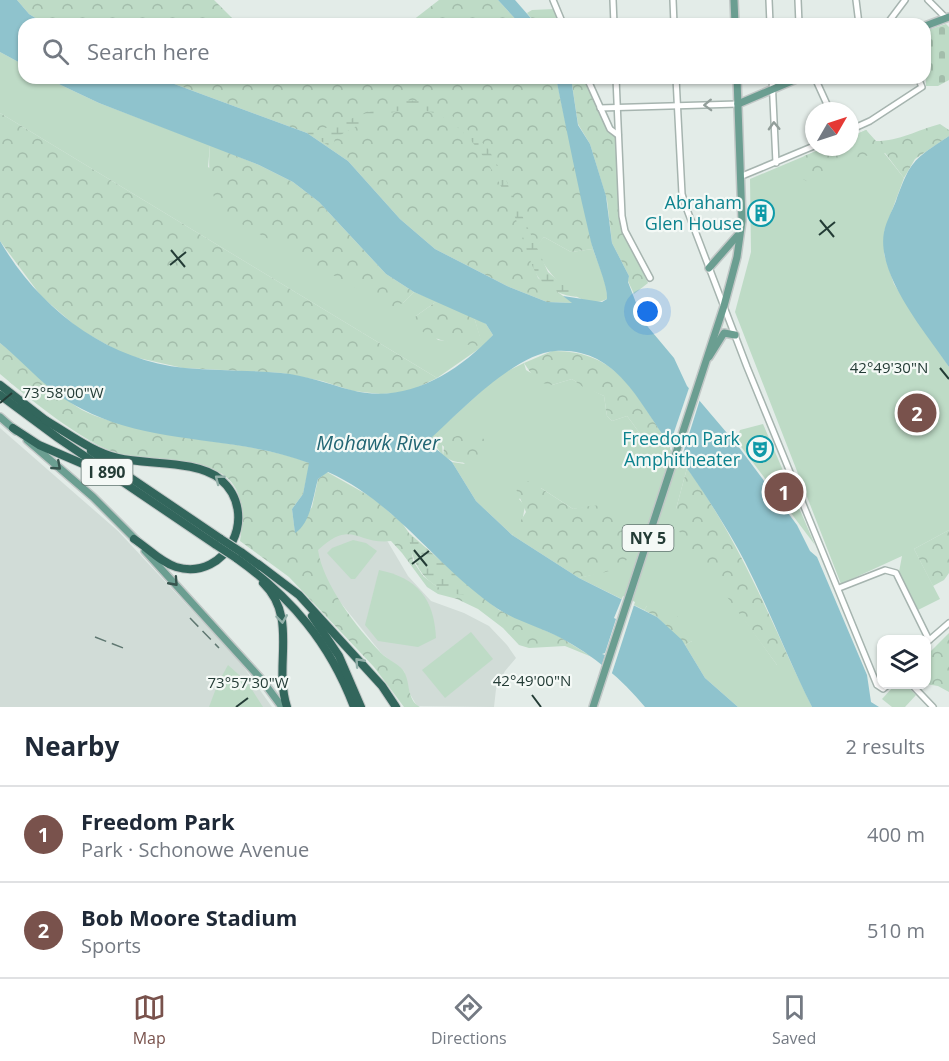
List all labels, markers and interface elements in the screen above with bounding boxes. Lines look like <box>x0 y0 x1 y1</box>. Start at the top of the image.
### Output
search box <box>18 18 931 84</box>
icon: search <box>39 35 72 68</box>
text: Search here <box>87 36 210 66</box>
one-way arrow <box>703 99 712 111</box>
north arrow <box>805 102 859 156</box>
one-way arrow <box>768 121 780 130</box>
place label: Abraham Glen House <box>645 190 742 235</box>
building icon: Abraham Glen House <box>746 198 776 228</box>
your location <box>633 297 662 326</box>
text: 42°49'30"N <box>850 357 928 377</box>
text: 73°58'00"W <box>23 382 104 402</box>
pin: 2 <box>898 390 936 436</box>
place label: Freedom Park Amphitheater <box>622 426 741 471</box>
water label: Mohawk River <box>316 429 441 456</box>
theatre icon: Freedom Park Amphitheater <box>745 434 775 464</box>
one-way arrow <box>50 459 61 470</box>
road number: I 890 <box>82 459 132 485</box>
pin: 1 <box>764 470 804 514</box>
one-way arrow <box>215 476 226 487</box>
road number: NY 5 <box>622 525 674 551</box>
one-way arrow <box>167 575 178 586</box>
one-way arrow <box>276 615 288 624</box>
map controls <box>877 635 931 689</box>
button: layers <box>877 635 931 689</box>
one-way arrow <box>355 658 366 669</box>
text: 42°49'00"N <box>493 670 571 690</box>
text: 73°57'30"W <box>208 672 289 692</box>
text: Nearby <box>24 728 119 764</box>
text: 2 results <box>845 733 925 760</box>
text: Freedom Park <box>81 806 235 836</box>
text: 1 <box>38 821 49 848</box>
text: 400 m <box>867 821 925 848</box>
text: Park · Schonowe Avenue <box>81 836 309 863</box>
text: Bob Moore Stadium <box>81 902 297 932</box>
text: 2 <box>38 917 49 944</box>
text: 510 m <box>867 917 925 944</box>
text: Sports <box>81 932 141 959</box>
tab: Map <box>133 991 166 1049</box>
tab: Directions <box>431 991 507 1049</box>
tab: Saved <box>772 991 816 1049</box>

